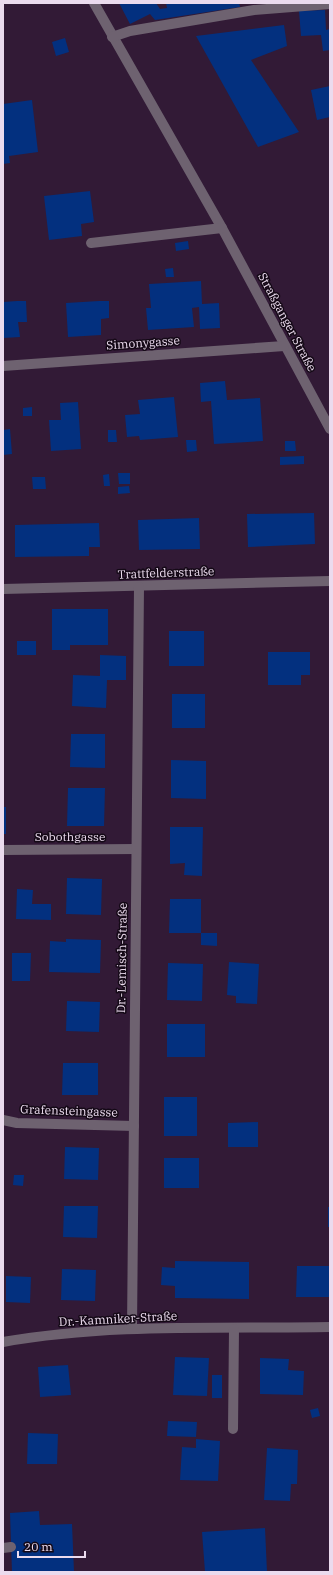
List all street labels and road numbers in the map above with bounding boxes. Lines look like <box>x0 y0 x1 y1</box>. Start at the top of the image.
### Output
street label: Straßganger Straße <box>255 270 320 374</box>
street label: Simonygasse <box>106 332 180 353</box>
street label: Trattfelderstraße <box>117 563 215 582</box>
street label: Sobothgasse <box>35 829 105 844</box>
street label: Dr.-Lemisch-Straße <box>113 903 130 1013</box>
street label: Grafensteingasse <box>20 1101 118 1120</box>
street label: Dr.-Kamniker-Straße <box>58 1308 178 1329</box>

